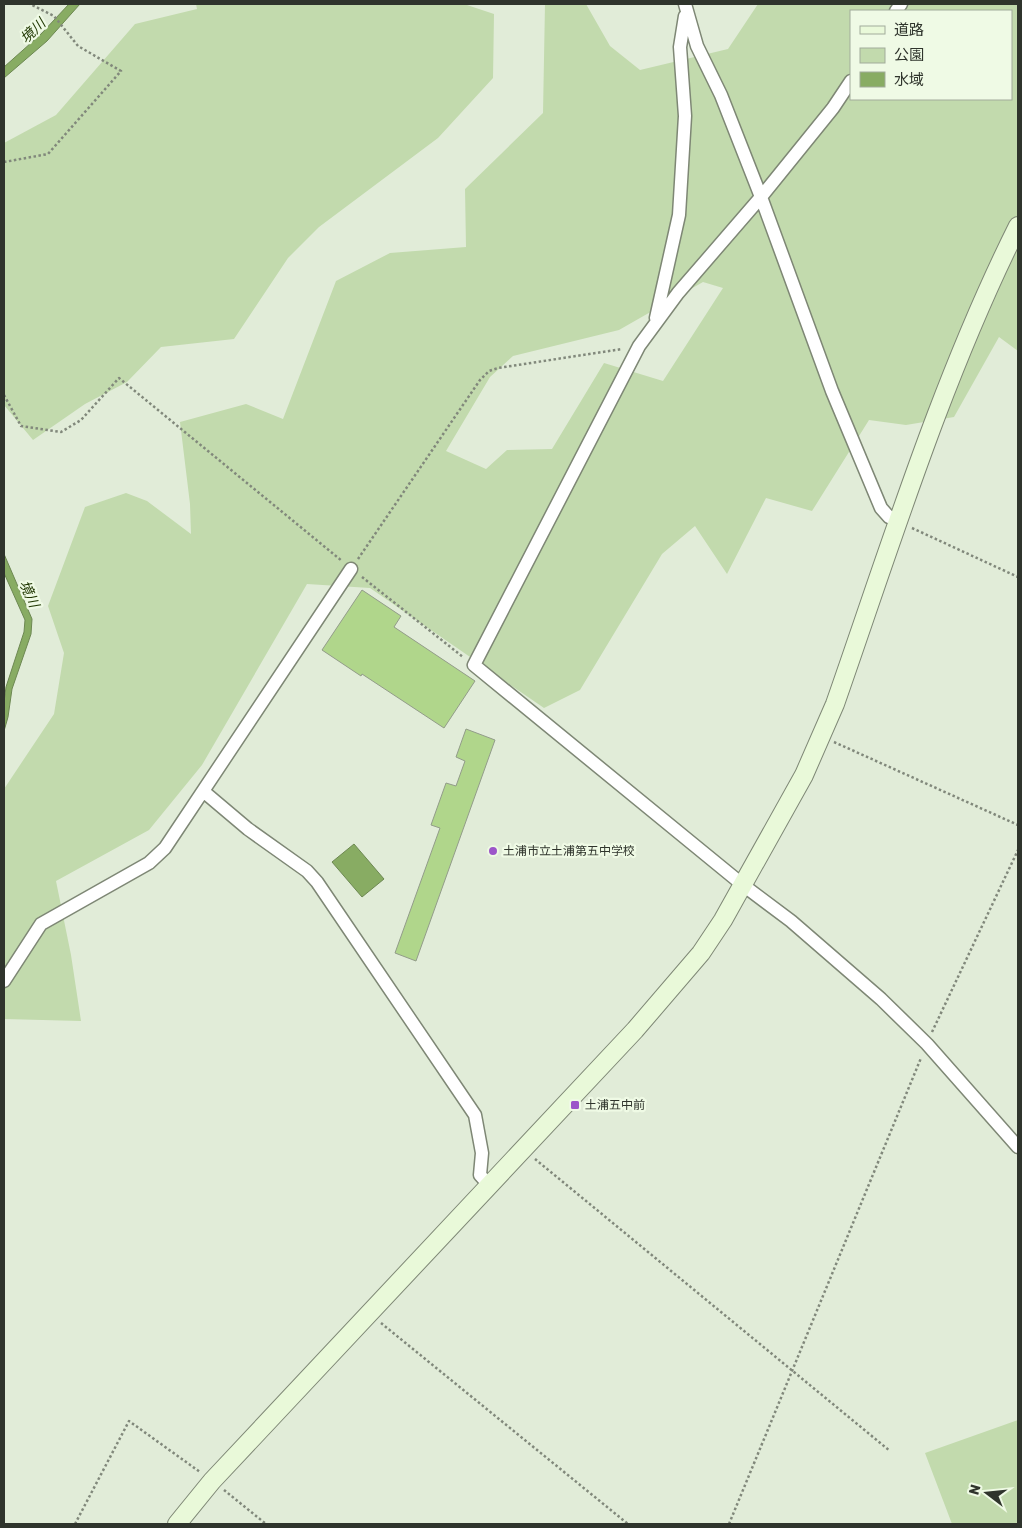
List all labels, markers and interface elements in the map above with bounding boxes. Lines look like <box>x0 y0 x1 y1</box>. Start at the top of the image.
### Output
legend <box>850 10 1012 100</box>
water label: 境川 <box>17 14 50 47</box>
text: 道路 <box>894 21 924 39</box>
text: 公園 <box>894 46 924 64</box>
text: 水域 <box>894 71 924 89</box>
water label: 境川 <box>16 578 43 612</box>
place label: 土浦市立土浦第五中学校 <box>503 844 635 858</box>
marker: 土浦市立土浦第五中学校 <box>487 845 499 857</box>
place label: 土浦五中前 <box>585 1098 645 1112</box>
marker: 土浦五中前 <box>569 1099 581 1111</box>
north arrow <box>962 1468 1012 1518</box>
text: N <box>965 1482 985 1497</box>

